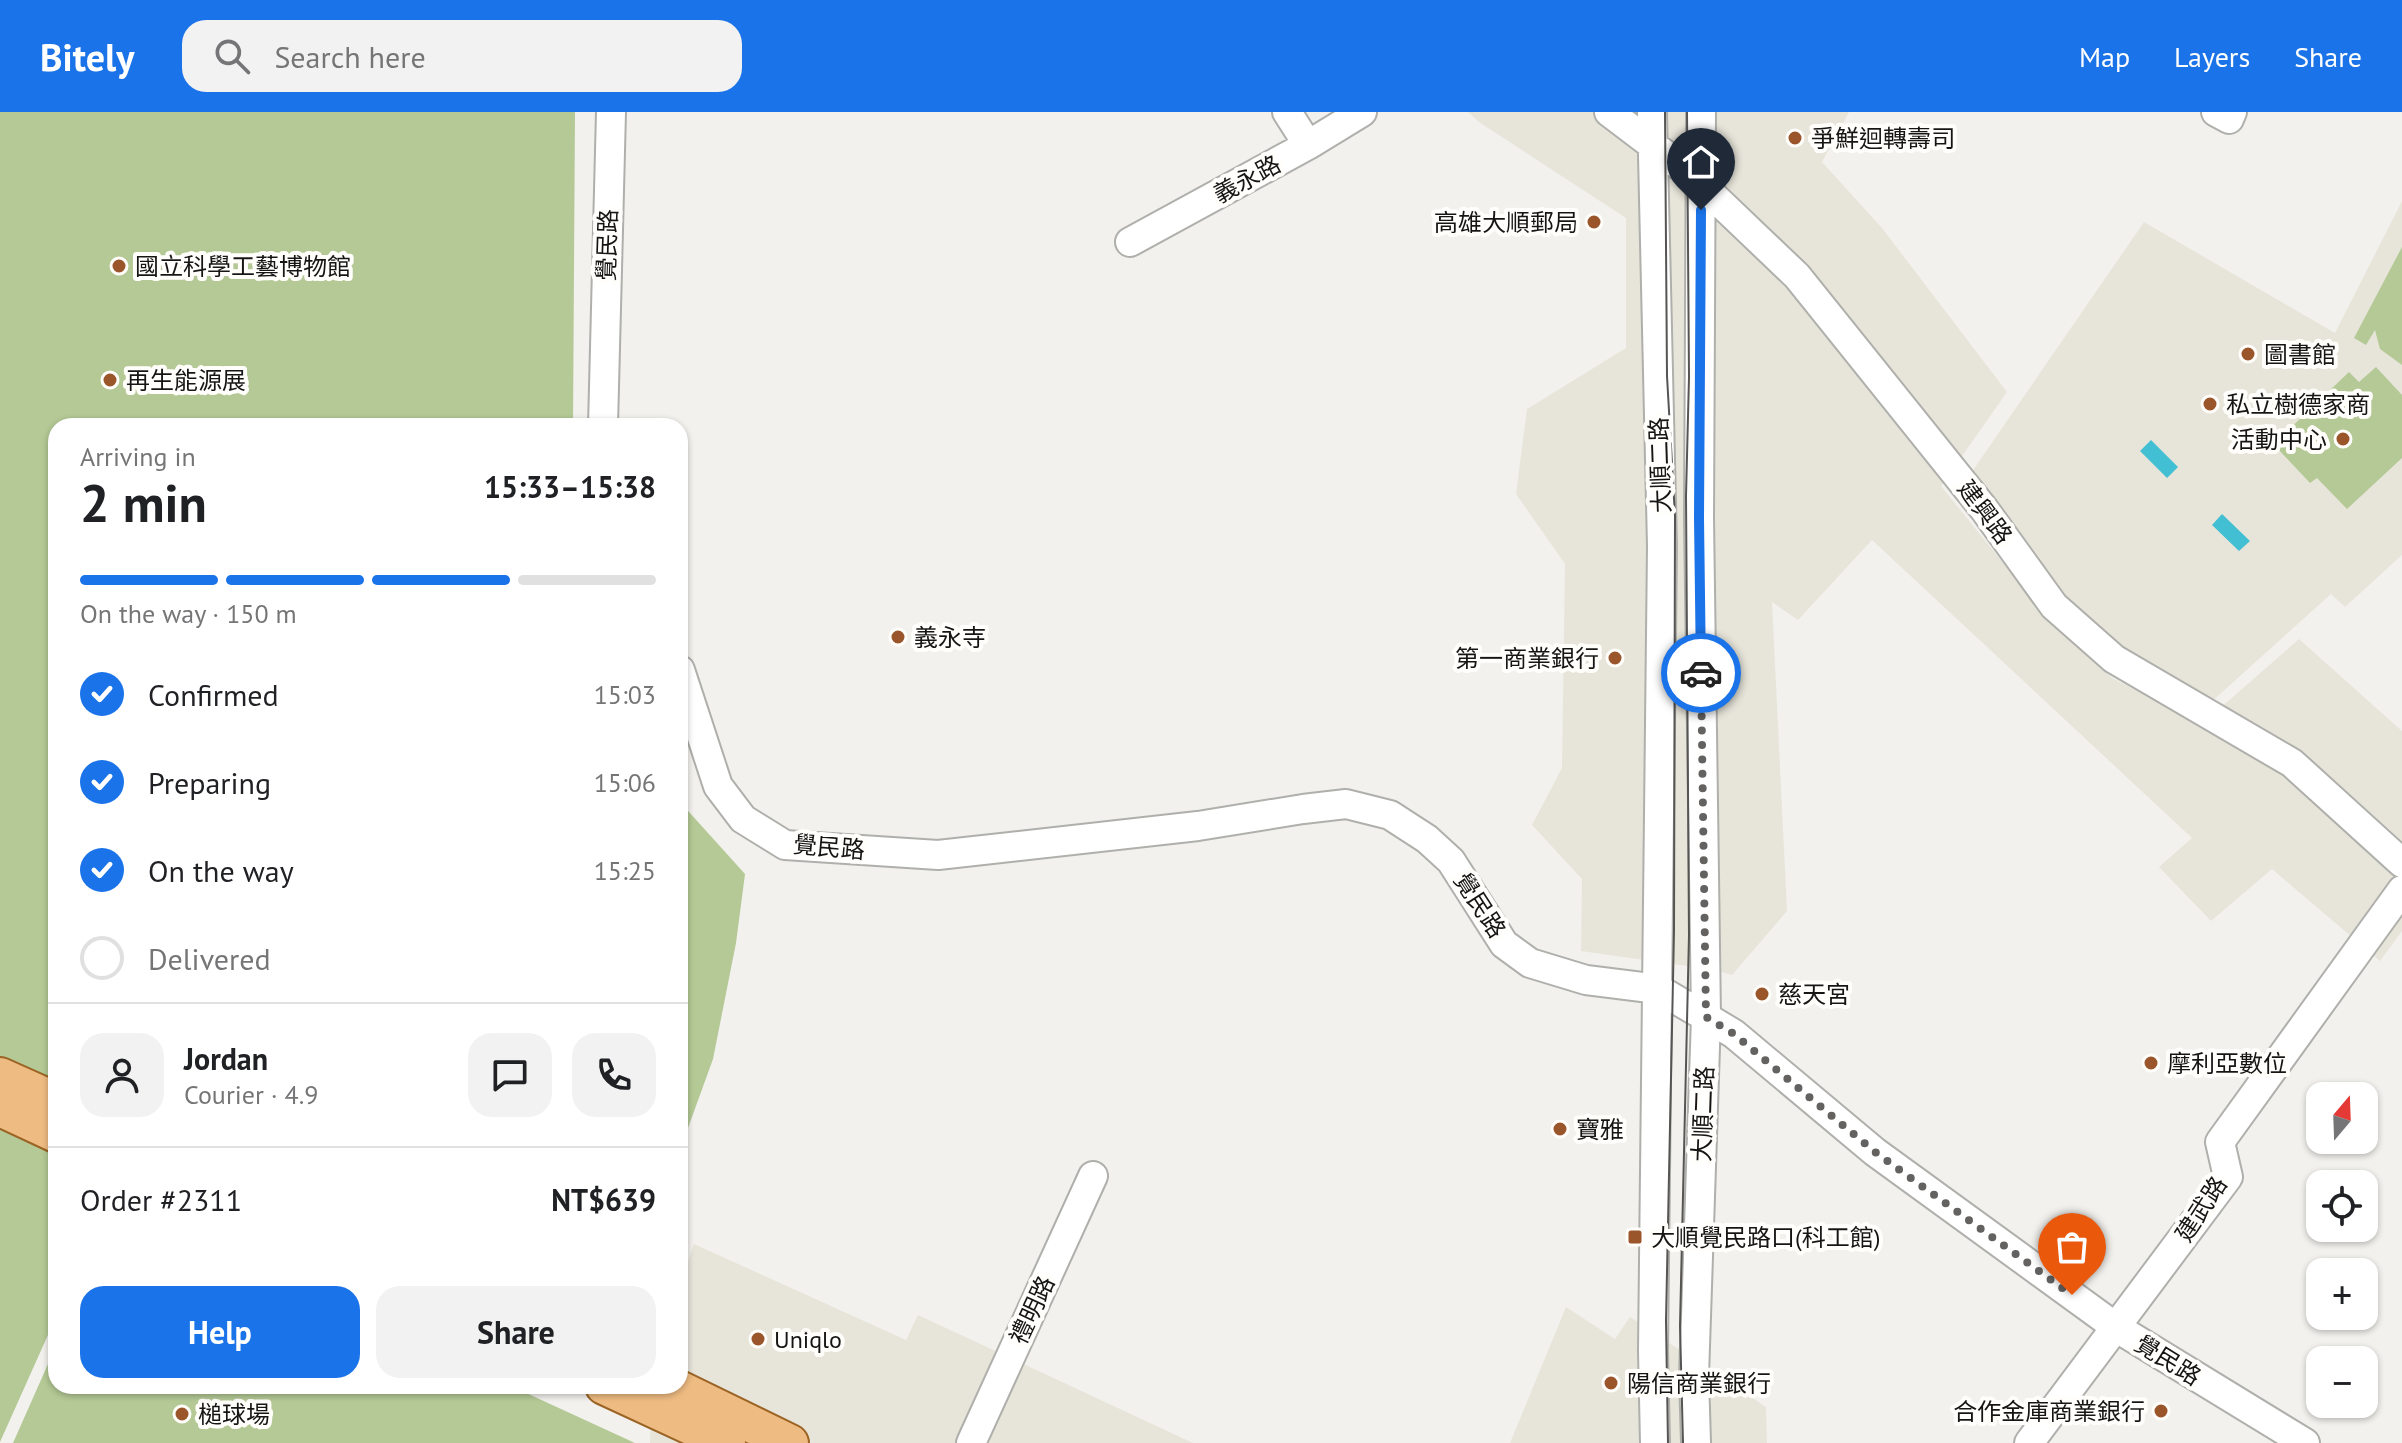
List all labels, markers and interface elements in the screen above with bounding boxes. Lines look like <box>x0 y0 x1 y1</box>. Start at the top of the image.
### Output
search box <box>182 20 742 92</box>
text: Bitely <box>40 32 134 81</box>
icon: search <box>210 34 254 78</box>
text: Search here <box>274 37 426 76</box>
text: Map <box>2079 38 2130 75</box>
text: Layers <box>2174 38 2250 75</box>
text: Share <box>2294 38 2362 75</box>
place label: 爭鮮迴轉壽司 <box>1811 123 1955 154</box>
pin <box>1667 128 1735 210</box>
marker: 爭鮮迴轉壽司 <box>1786 129 1804 147</box>
icon: home <box>1679 140 1723 184</box>
street label: 義永路 <box>1208 148 1286 210</box>
place label: 高雄大順郵局 <box>1434 207 1578 238</box>
street label: 覺民路 <box>590 208 624 282</box>
marker: 高雄大順郵局 <box>1585 213 1603 231</box>
place label: 國立科學工藝博物館 <box>135 251 351 282</box>
marker: 國立科學工藝博物館 <box>110 257 128 275</box>
place label: 圖書館 <box>2264 339 2336 370</box>
marker: 圖書館 <box>2239 345 2257 363</box>
place label: 再生能源展 <box>126 365 246 396</box>
marker: 再生能源展 <box>101 371 119 389</box>
place label: 私立樹德家商 <box>2226 389 2370 420</box>
marker: 私立樹德家商 <box>2201 395 2219 413</box>
street label: 大順二路 <box>1643 416 1677 514</box>
place label: 活動中心 <box>2231 424 2327 455</box>
marker: 活動中心 <box>2334 430 2352 448</box>
text: Arriving in <box>80 440 196 473</box>
text: 15:33–15:38 <box>484 467 656 506</box>
text: 2 min <box>80 469 207 536</box>
street label: 建興路 <box>1951 474 2019 550</box>
text: On the way · 150 m <box>80 597 297 630</box>
place label: 義永寺 <box>914 622 986 653</box>
marker: 義永寺 <box>889 628 907 646</box>
courier <box>1661 633 1741 713</box>
place label: 第一商業銀行 <box>1455 643 1599 674</box>
marker: 第一商業銀行 <box>1606 649 1624 667</box>
icon: car <box>1679 651 1723 695</box>
icon: check <box>80 672 124 716</box>
text: Confirmed <box>148 675 279 714</box>
text: 15:03 <box>594 678 656 711</box>
icon: check <box>80 760 124 804</box>
text: Preparing <box>148 763 271 802</box>
text: 15:06 <box>594 766 656 799</box>
street label: 覺民路 <box>792 828 866 866</box>
icon: check <box>80 848 124 892</box>
text: On the way <box>148 851 294 890</box>
text: 15:25 <box>594 854 656 887</box>
street label: 覺民路 <box>1447 866 1513 944</box>
text: Delivered <box>148 939 271 978</box>
place label: 慈天宮 <box>1778 979 1850 1010</box>
marker: 慈天宮 <box>1753 985 1771 1003</box>
button: person <box>80 1033 164 1117</box>
button: chat <box>468 1033 552 1117</box>
button: phone <box>572 1033 656 1117</box>
text: Jordan <box>184 1039 268 1078</box>
place label: 摩利亞數位 <box>2167 1048 2287 1079</box>
marker: 摩利亞數位 <box>2142 1054 2160 1072</box>
street label: 大順二路 <box>1686 1065 1720 1163</box>
text: Courier · 4.9 <box>184 1078 318 1111</box>
north arrow <box>2306 1082 2378 1154</box>
map controls <box>2306 1082 2378 1418</box>
place label: 寶雅 <box>1576 1114 1624 1145</box>
marker: 寶雅 <box>1551 1120 1569 1138</box>
street label: 建武路 <box>2168 1170 2234 1248</box>
button: locate <box>2306 1170 2378 1242</box>
text: Order #2311 <box>80 1180 242 1219</box>
text: NT$639 <box>551 1180 656 1219</box>
pin <box>2038 1213 2106 1295</box>
place label: 大順覺民路口(科工館) <box>1651 1222 1880 1253</box>
icon: bag <box>2050 1225 2094 1269</box>
marker: 大順覺民路口(科工館) <box>1626 1228 1644 1246</box>
button: + <box>2306 1258 2378 1330</box>
street label: 禮明路 <box>1003 1271 1061 1349</box>
button: Help <box>80 1286 360 1378</box>
button: Share <box>376 1286 656 1378</box>
place label: Uniqlo <box>774 1324 842 1355</box>
street label: 覺民路 <box>2129 1328 2207 1392</box>
marker: Uniqlo <box>749 1330 767 1348</box>
button: − <box>2306 1346 2378 1418</box>
place label: 陽信商業銀行 <box>1627 1368 1771 1399</box>
marker: 陽信商業銀行 <box>1602 1374 1620 1392</box>
place label: 合作金庫商業銀行 <box>1953 1396 2145 1427</box>
place label: 槌球場 <box>198 1399 270 1430</box>
marker: 合作金庫商業銀行 <box>2152 1402 2170 1420</box>
marker: 槌球場 <box>173 1405 191 1423</box>

